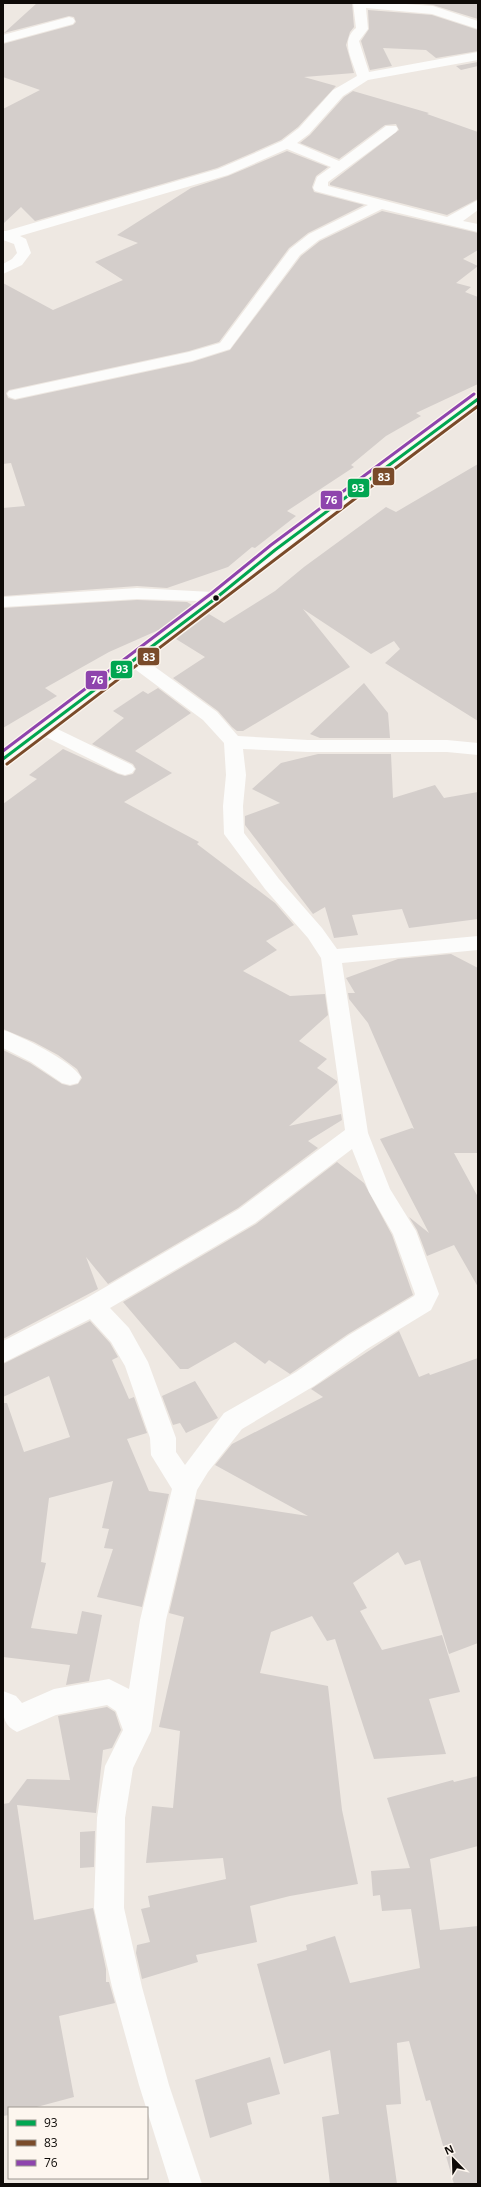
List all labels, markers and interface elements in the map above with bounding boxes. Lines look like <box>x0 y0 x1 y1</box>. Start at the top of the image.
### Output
line badge: 83 <box>372 467 395 486</box>
text: 83 <box>378 469 390 484</box>
line badge: 93 <box>347 478 370 498</box>
text: 93 <box>352 480 364 495</box>
line badge: 76 <box>320 490 343 510</box>
text: 76 <box>325 492 337 507</box>
unlabelled marker <box>211 593 221 603</box>
line badge: 83 <box>137 647 160 666</box>
text: 83 <box>143 649 155 664</box>
line badge: 93 <box>110 660 133 679</box>
text: 93 <box>116 661 128 676</box>
line badge: 76 <box>85 670 108 690</box>
text: 76 <box>91 672 103 687</box>
legend <box>8 2107 148 2179</box>
text: 93 <box>44 2114 58 2131</box>
text: 83 <box>44 2134 58 2151</box>
north arrow <box>433 2139 473 2179</box>
text: N <box>442 2141 456 2158</box>
text: 76 <box>44 2154 58 2171</box>

